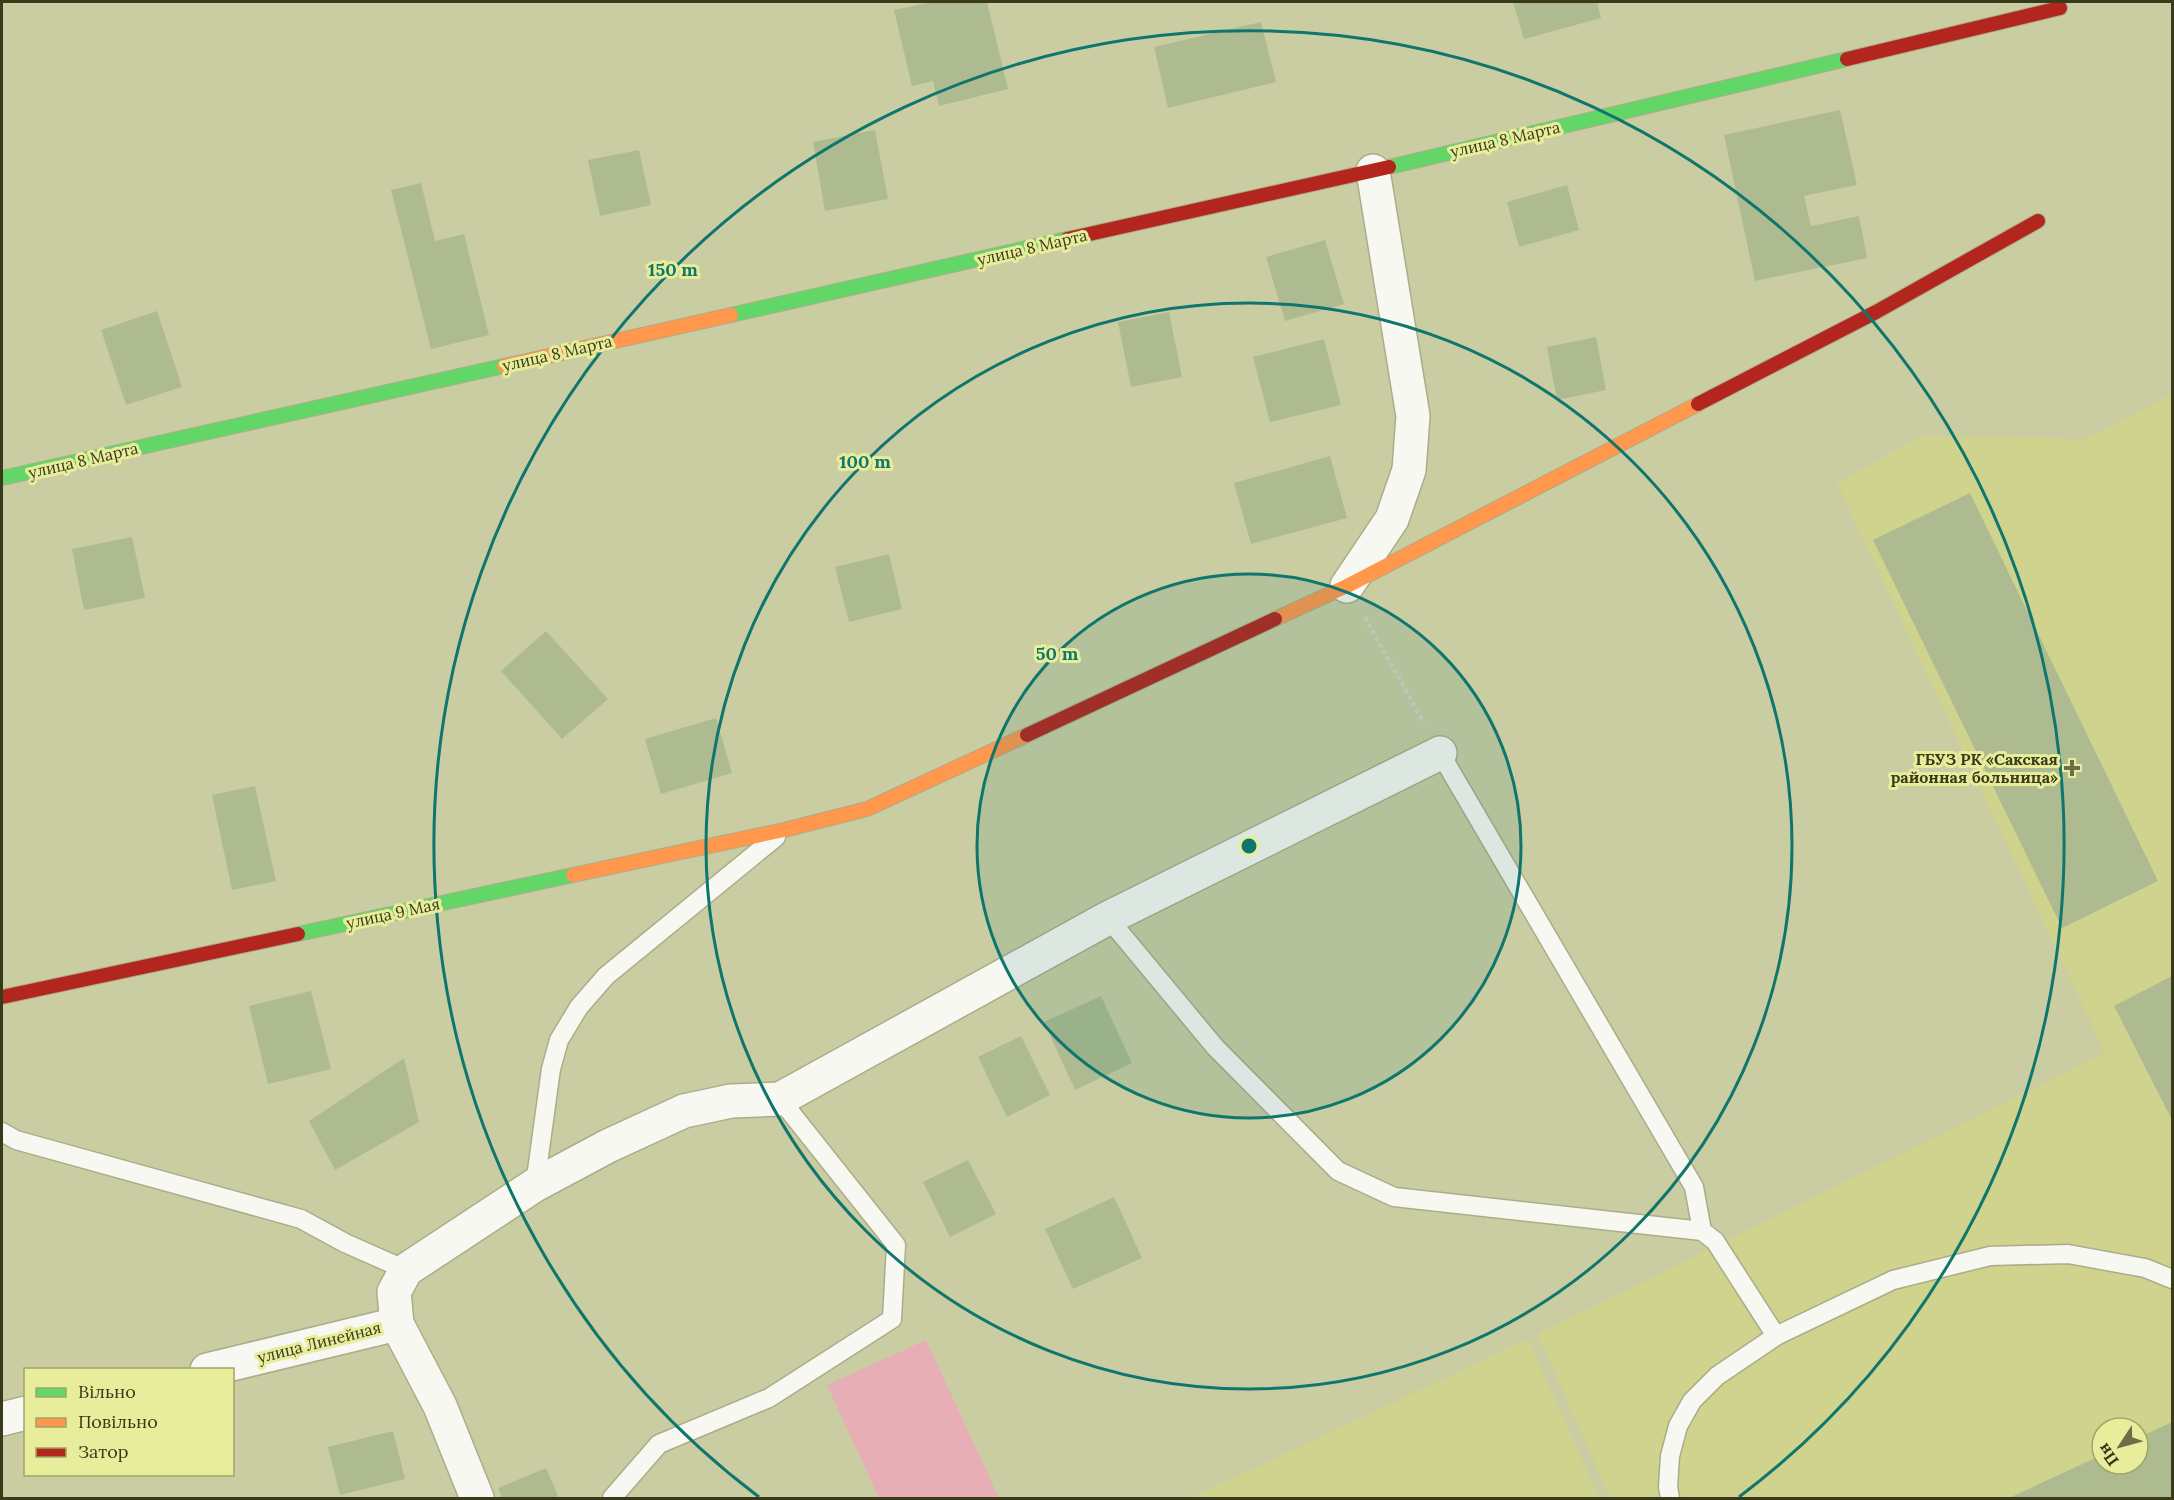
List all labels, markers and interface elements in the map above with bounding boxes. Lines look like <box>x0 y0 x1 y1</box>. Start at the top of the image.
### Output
street label: улица 8 Марта <box>1448 117 1562 161</box>
street label: улица 8 Марта <box>975 225 1089 269</box>
text: 150 m <box>648 258 698 281</box>
street label: улица 8 Марта <box>500 331 614 375</box>
street label: улица 8 Марта <box>26 438 140 482</box>
text: 100 m <box>839 450 891 473</box>
text: 50 m <box>1036 642 1079 665</box>
place label: ГБУЗ РК «Сакская районная больница» <box>1891 749 2058 787</box>
marker: ГБУЗ РК «Сакская районная больница» <box>2063 759 2081 777</box>
centre of rings <box>1239 836 1259 856</box>
street label: улица 9 Мая <box>344 893 442 933</box>
street label: улица Линейная <box>255 1317 383 1367</box>
legend <box>24 1368 234 1476</box>
text: Вільно <box>78 1380 136 1403</box>
text: Повільно <box>78 1410 158 1433</box>
north arrow <box>2090 1416 2150 1476</box>
text: Затор <box>78 1440 129 1463</box>
text: Пн <box>2093 1440 2123 1470</box>

